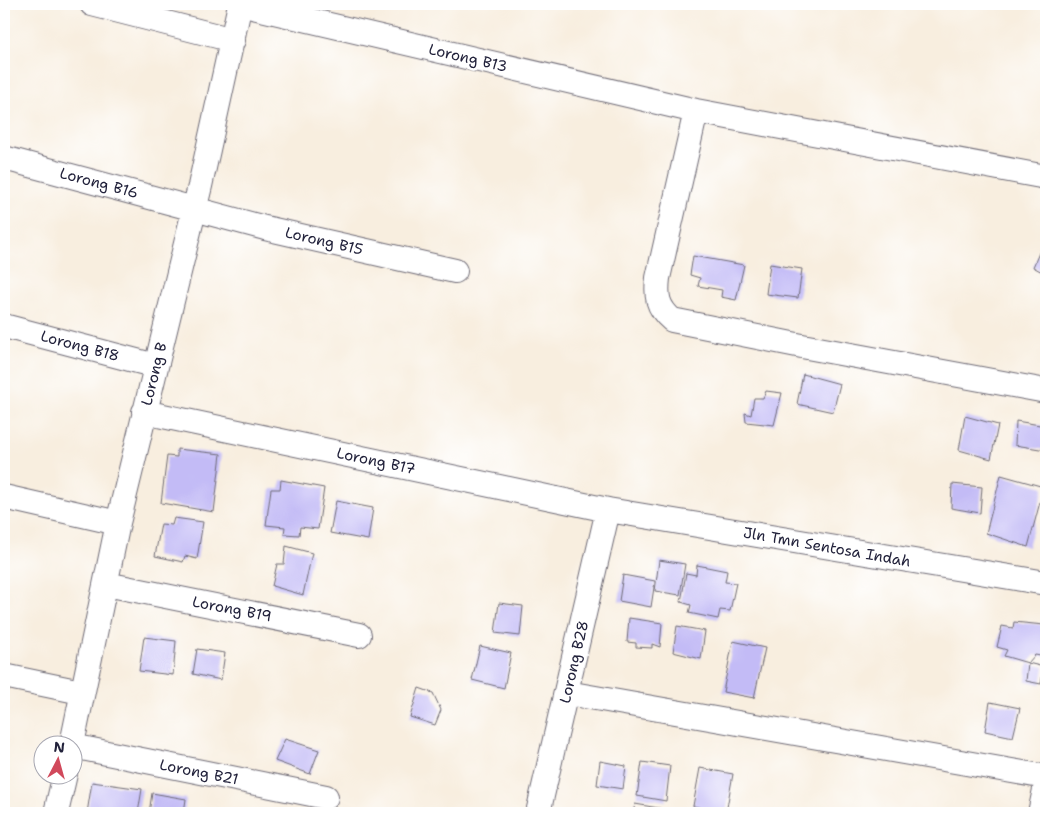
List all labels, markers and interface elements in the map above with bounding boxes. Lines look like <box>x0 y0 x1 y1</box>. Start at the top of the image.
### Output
street label: Lorong B13 <box>427 39 509 77</box>
street label: Lorong B16 <box>58 163 140 203</box>
street label: Lorong B15 <box>283 222 365 260</box>
street label: Lorong B18 <box>38 326 122 366</box>
street label: Lorong B <box>137 340 172 408</box>
street label: Lorong B17 <box>335 443 417 479</box>
street label: Jln Tmn Sentosa Indah <box>742 522 912 572</box>
street label: Lorong B19 <box>191 592 273 626</box>
street label: Lorong B28 <box>555 619 593 705</box>
north arrow <box>32 734 82 784</box>
text: N <box>53 738 66 757</box>
street label: Lorong B21 <box>158 755 240 789</box>

